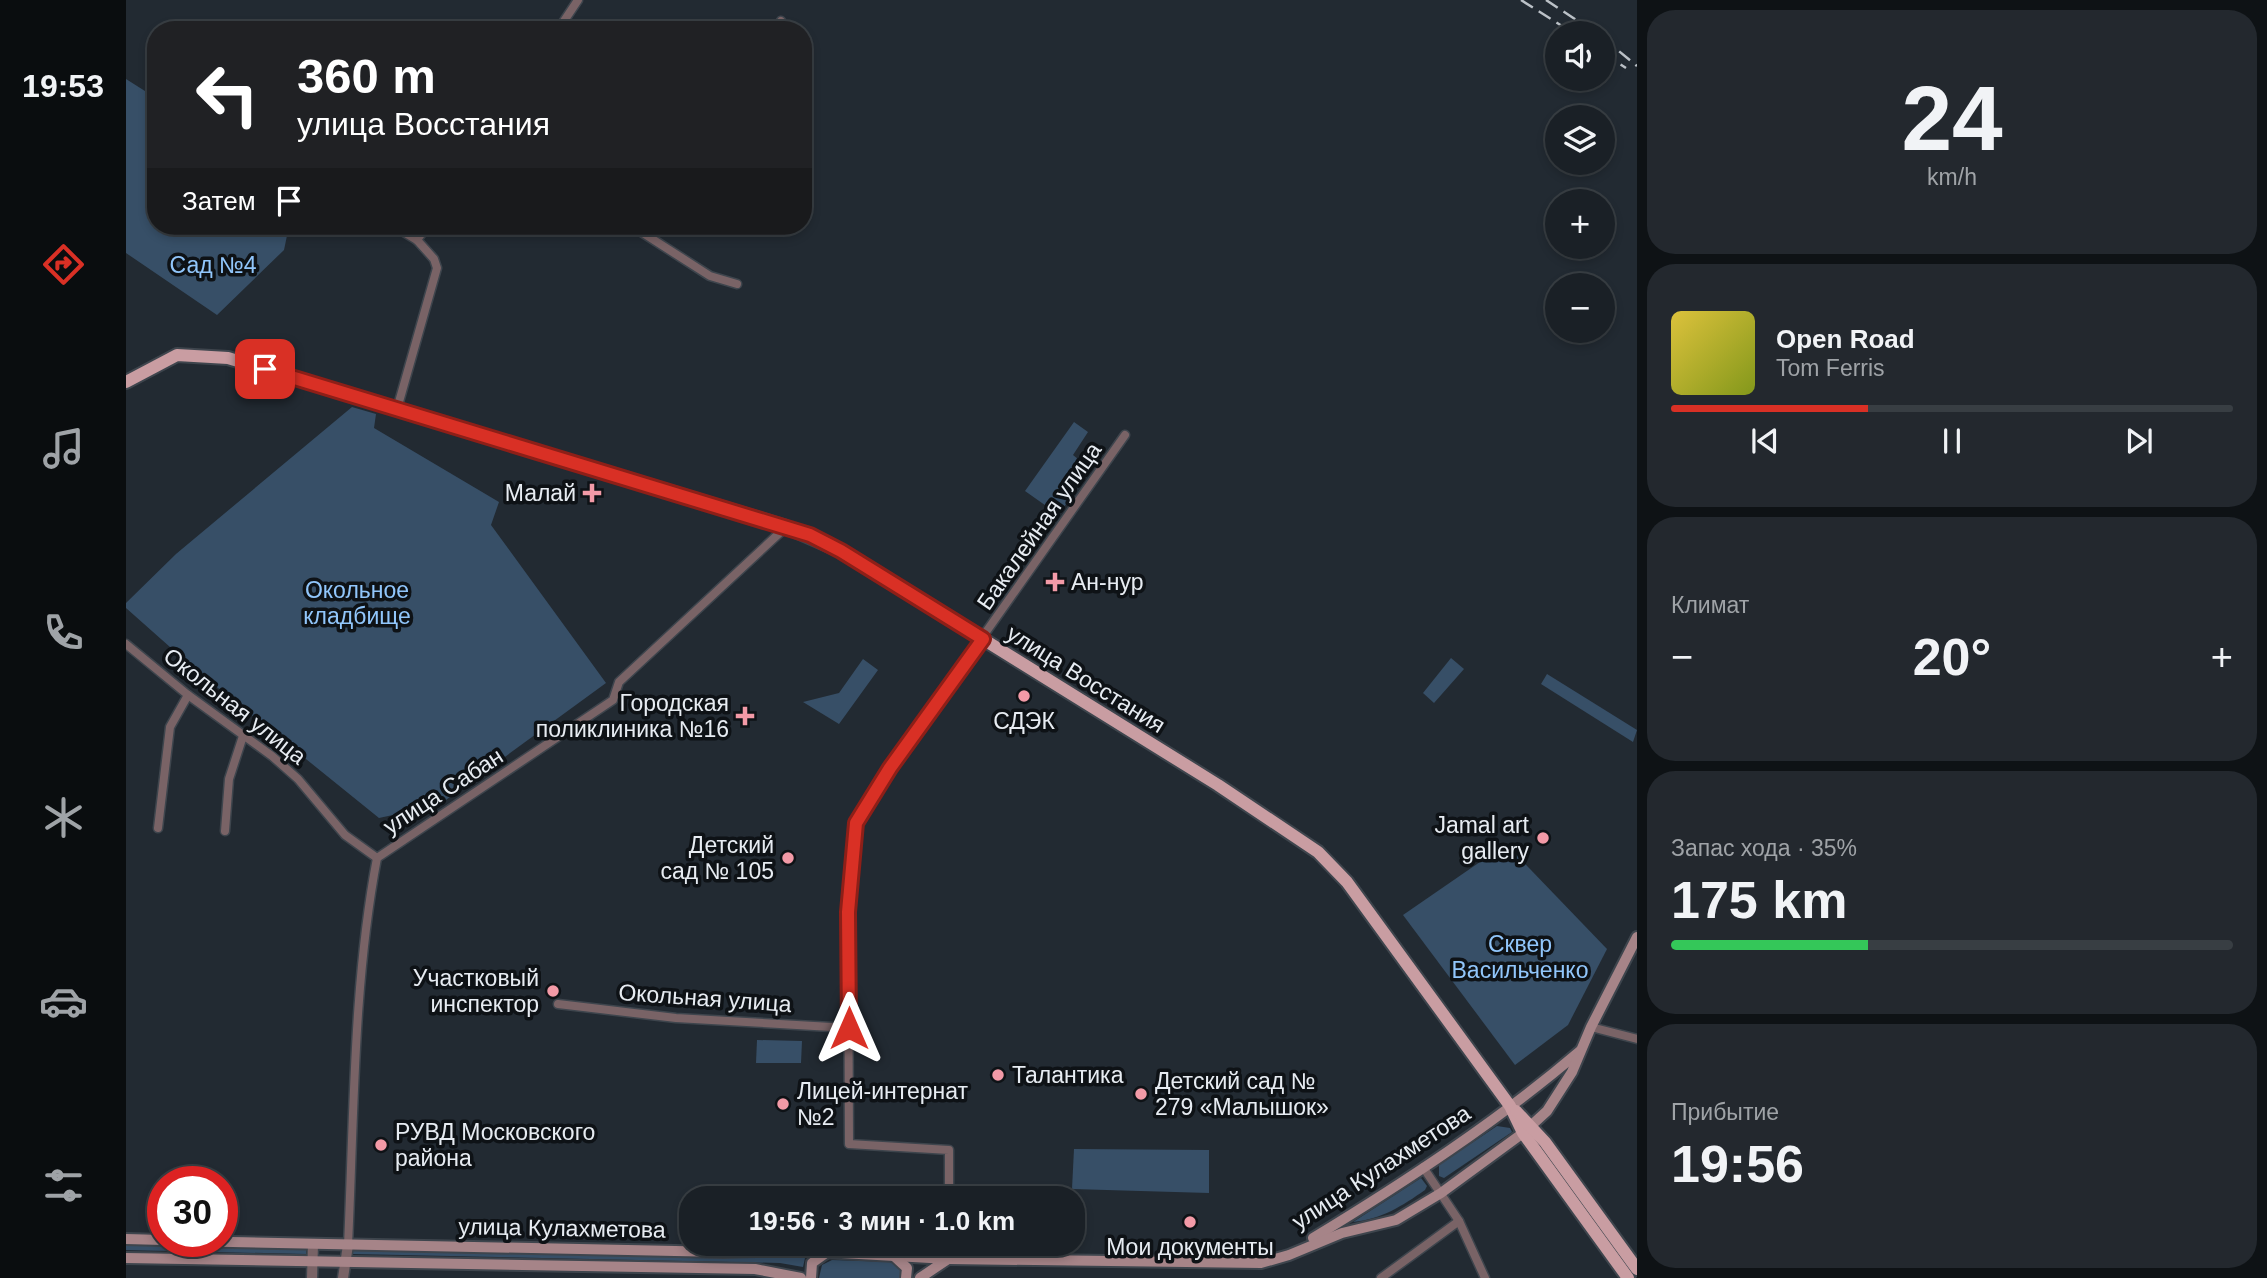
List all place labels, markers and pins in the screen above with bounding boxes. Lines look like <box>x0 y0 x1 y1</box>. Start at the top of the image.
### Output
pin <box>235 339 295 399</box>
place label: Малай <box>505 480 576 506</box>
marker: Малай <box>582 483 602 503</box>
place label: Ан-нур <box>1071 569 1143 595</box>
marker: Ан-нур <box>1045 572 1065 592</box>
marker: СДЭК <box>1016 688 1032 704</box>
place label: Городская поликлиника №16 <box>536 690 729 742</box>
marker: Городская поликлиника №16 <box>735 706 755 726</box>
place label: СДЭК <box>993 708 1055 734</box>
place label: Jamal art gallery <box>1434 812 1530 864</box>
marker: Jamal art gallery <box>1535 830 1551 846</box>
place label: Детский сад № 105 <box>660 832 774 884</box>
marker: Детский сад № 105 <box>780 850 796 866</box>
place label: Участковый инспектор <box>413 965 539 1017</box>
marker: Участковый инспектор <box>545 983 561 999</box>
place label: Талантика <box>1012 1062 1124 1088</box>
marker: Талантика <box>990 1067 1006 1083</box>
place label: Детский сад № 279 «Малышок» <box>1155 1068 1329 1120</box>
place label: Лицей-интернат №2 <box>797 1078 969 1130</box>
marker: Детский сад № 279 «Малышок» <box>1133 1086 1149 1102</box>
marker: Лицей-интернат №2 <box>775 1096 791 1112</box>
place label: РУВД Московского района <box>395 1119 595 1171</box>
marker: РУВД Московского района <box>373 1137 389 1153</box>
marker: Мои документы <box>1182 1214 1198 1230</box>
place label: Мои документы <box>1106 1234 1274 1260</box>

